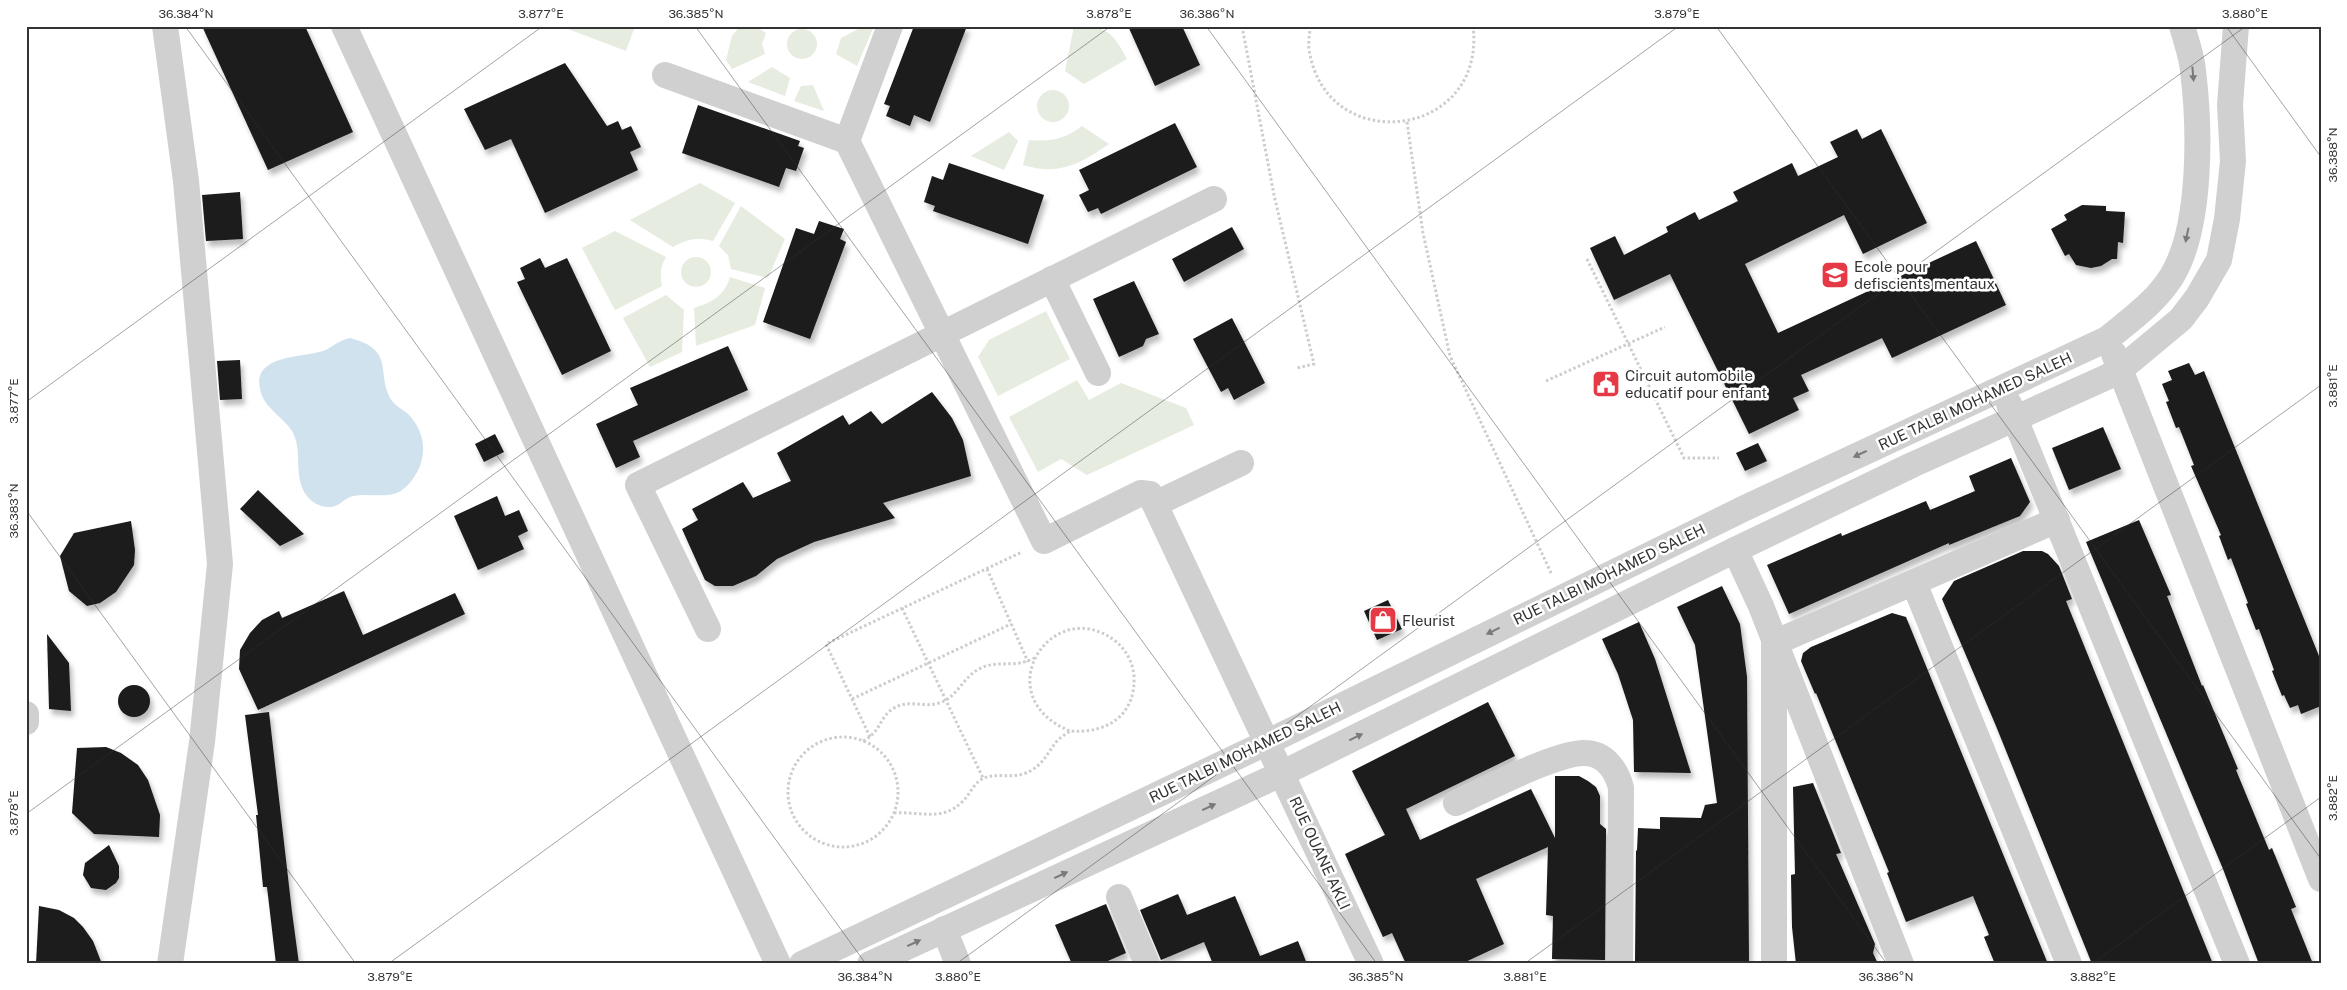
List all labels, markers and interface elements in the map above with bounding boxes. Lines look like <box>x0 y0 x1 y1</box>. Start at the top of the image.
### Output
text: 36.384°N <box>158 7 214 21</box>
text: 3.877°E <box>518 7 564 21</box>
text: 36.385°N <box>668 7 724 21</box>
text: 3.878°E <box>1086 7 1132 21</box>
text: 36.386°N <box>1180 7 1234 21</box>
text: 3.879°E <box>1654 7 1700 21</box>
text: 3.880°E <box>2222 7 2268 21</box>
one-way arrow <box>2189 66 2197 82</box>
text: 36.388°N <box>2326 127 2340 183</box>
one-way arrow <box>2183 228 2191 244</box>
place label: Ecole pour defiscients mentaux <box>1854 258 1995 292</box>
school or university icon: Ecole pour defiscients mentaux <box>1820 260 1850 290</box>
street label: RUE TALBI MOHAMED SALEH <box>1876 349 2074 453</box>
text: 3.881°E <box>2326 364 2340 408</box>
place label: Circuit automobile educatif pour enfant <box>1625 367 1767 401</box>
public building icon: Circuit automobile educatif pour enfant <box>1591 369 1621 399</box>
text: 3.877°E <box>7 378 21 424</box>
one-way arrow <box>1853 450 1867 458</box>
text: 36.383°N <box>7 484 21 539</box>
street label: RUE TALBI MOHAMED SALEH <box>1510 520 1708 628</box>
shop icon: Fleurist <box>1368 605 1398 635</box>
place label: Fleurist <box>1402 612 1455 629</box>
one-way arrow <box>1485 627 1500 635</box>
street label: RUE TALBI MOHAMED SALEH <box>1146 698 1344 806</box>
one-way arrow <box>1348 733 1363 741</box>
text: 3.882°E <box>2326 775 2340 821</box>
text: 3.878°E <box>7 790 21 836</box>
street label: RUE OUANE AKLI <box>1286 794 1354 912</box>
one-way arrow <box>1202 803 1216 811</box>
one-way arrow <box>1054 870 1068 878</box>
one-way arrow <box>907 939 921 947</box>
text: 3.879°E <box>367 970 413 984</box>
text: 36.384°N <box>837 970 893 984</box>
text: 3.880°E <box>935 970 981 984</box>
text: 36.385°N <box>1348 970 1404 984</box>
text: 3.881°E <box>1503 970 1547 984</box>
text: 36.386°N <box>1859 970 1913 984</box>
text: 3.882°E <box>2070 970 2116 984</box>

